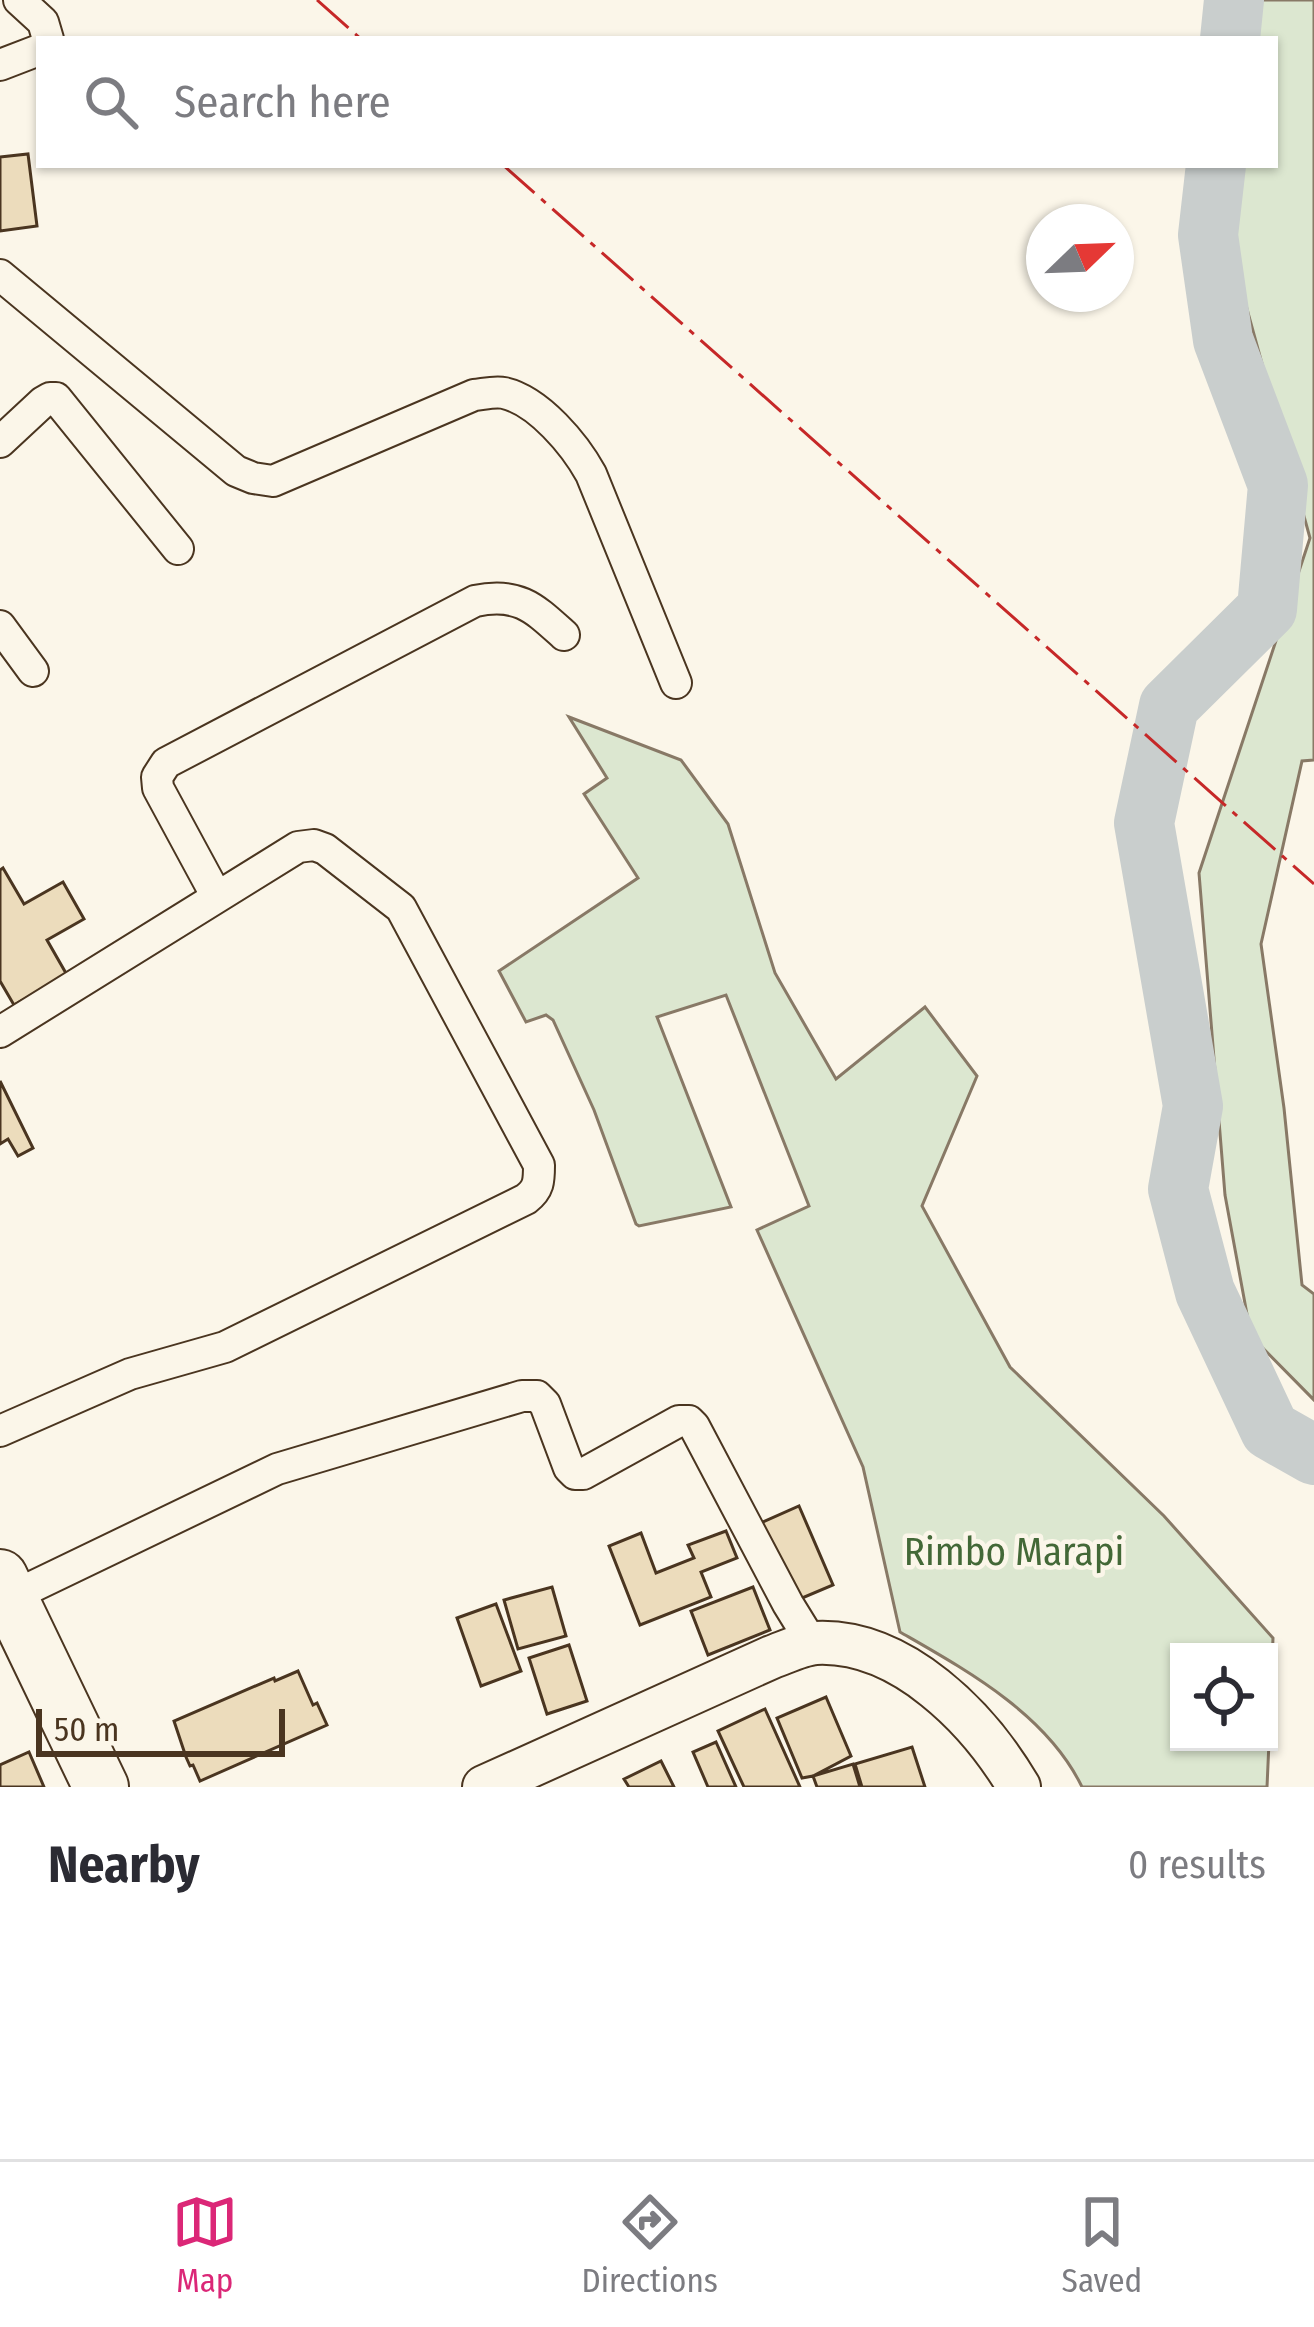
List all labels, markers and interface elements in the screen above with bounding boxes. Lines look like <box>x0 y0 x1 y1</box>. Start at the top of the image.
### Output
search box <box>36 36 1278 168</box>
icon: search <box>78 69 144 135</box>
text: Search here <box>174 75 391 129</box>
north arrow <box>1026 204 1134 312</box>
park label: Rimbo Marapi <box>904 1529 1124 1575</box>
map controls <box>1170 1643 1278 1751</box>
button: locate <box>1170 1643 1278 1751</box>
scale bar <box>36 1703 285 1756</box>
text: 50 m <box>54 1710 119 1750</box>
text: Nearby <box>48 1834 200 1896</box>
text: 0 results <box>1128 1842 1266 1888</box>
tab: Map <box>172 2189 238 2301</box>
tab: Directions <box>581 2189 718 2301</box>
tab: Saved <box>1062 2189 1142 2301</box>

